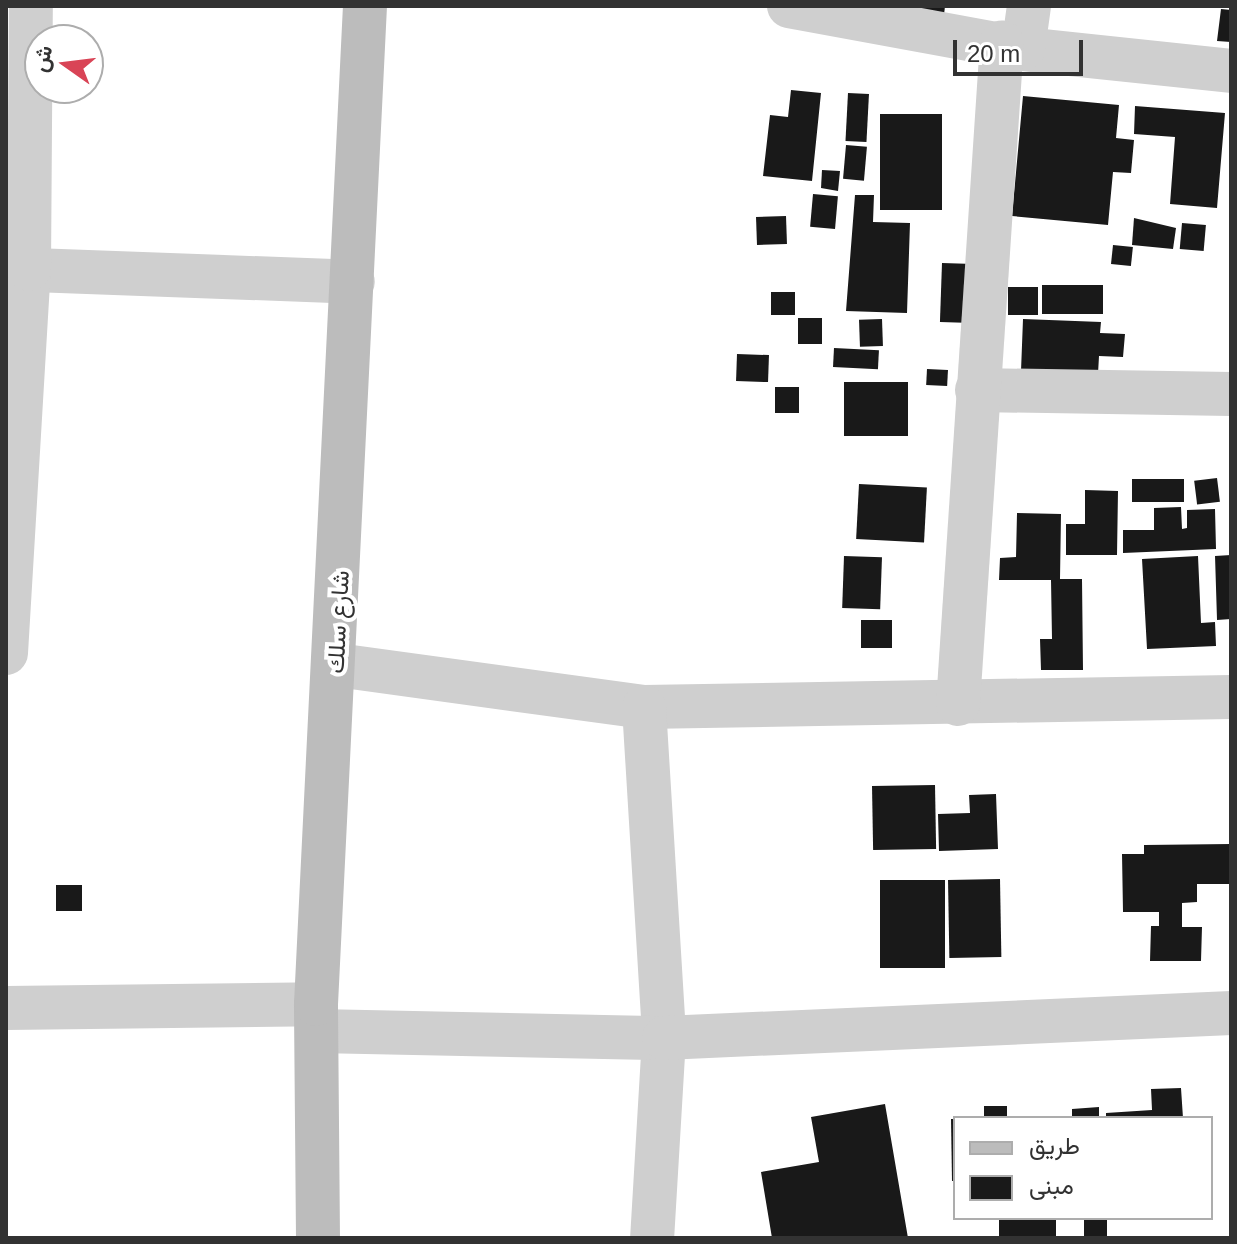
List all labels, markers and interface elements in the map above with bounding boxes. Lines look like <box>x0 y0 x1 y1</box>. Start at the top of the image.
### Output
north arrow <box>24 24 104 104</box>
scale bar <box>957 24 1087 74</box>
text: 20 m <box>967 40 1020 67</box>
text: ش <box>27 43 57 74</box>
street label: شارع سلك <box>321 570 355 674</box>
legend <box>953 1116 1213 1220</box>
text: طريق <box>1029 1132 1080 1159</box>
text: مبنى <box>1029 1172 1074 1199</box>

